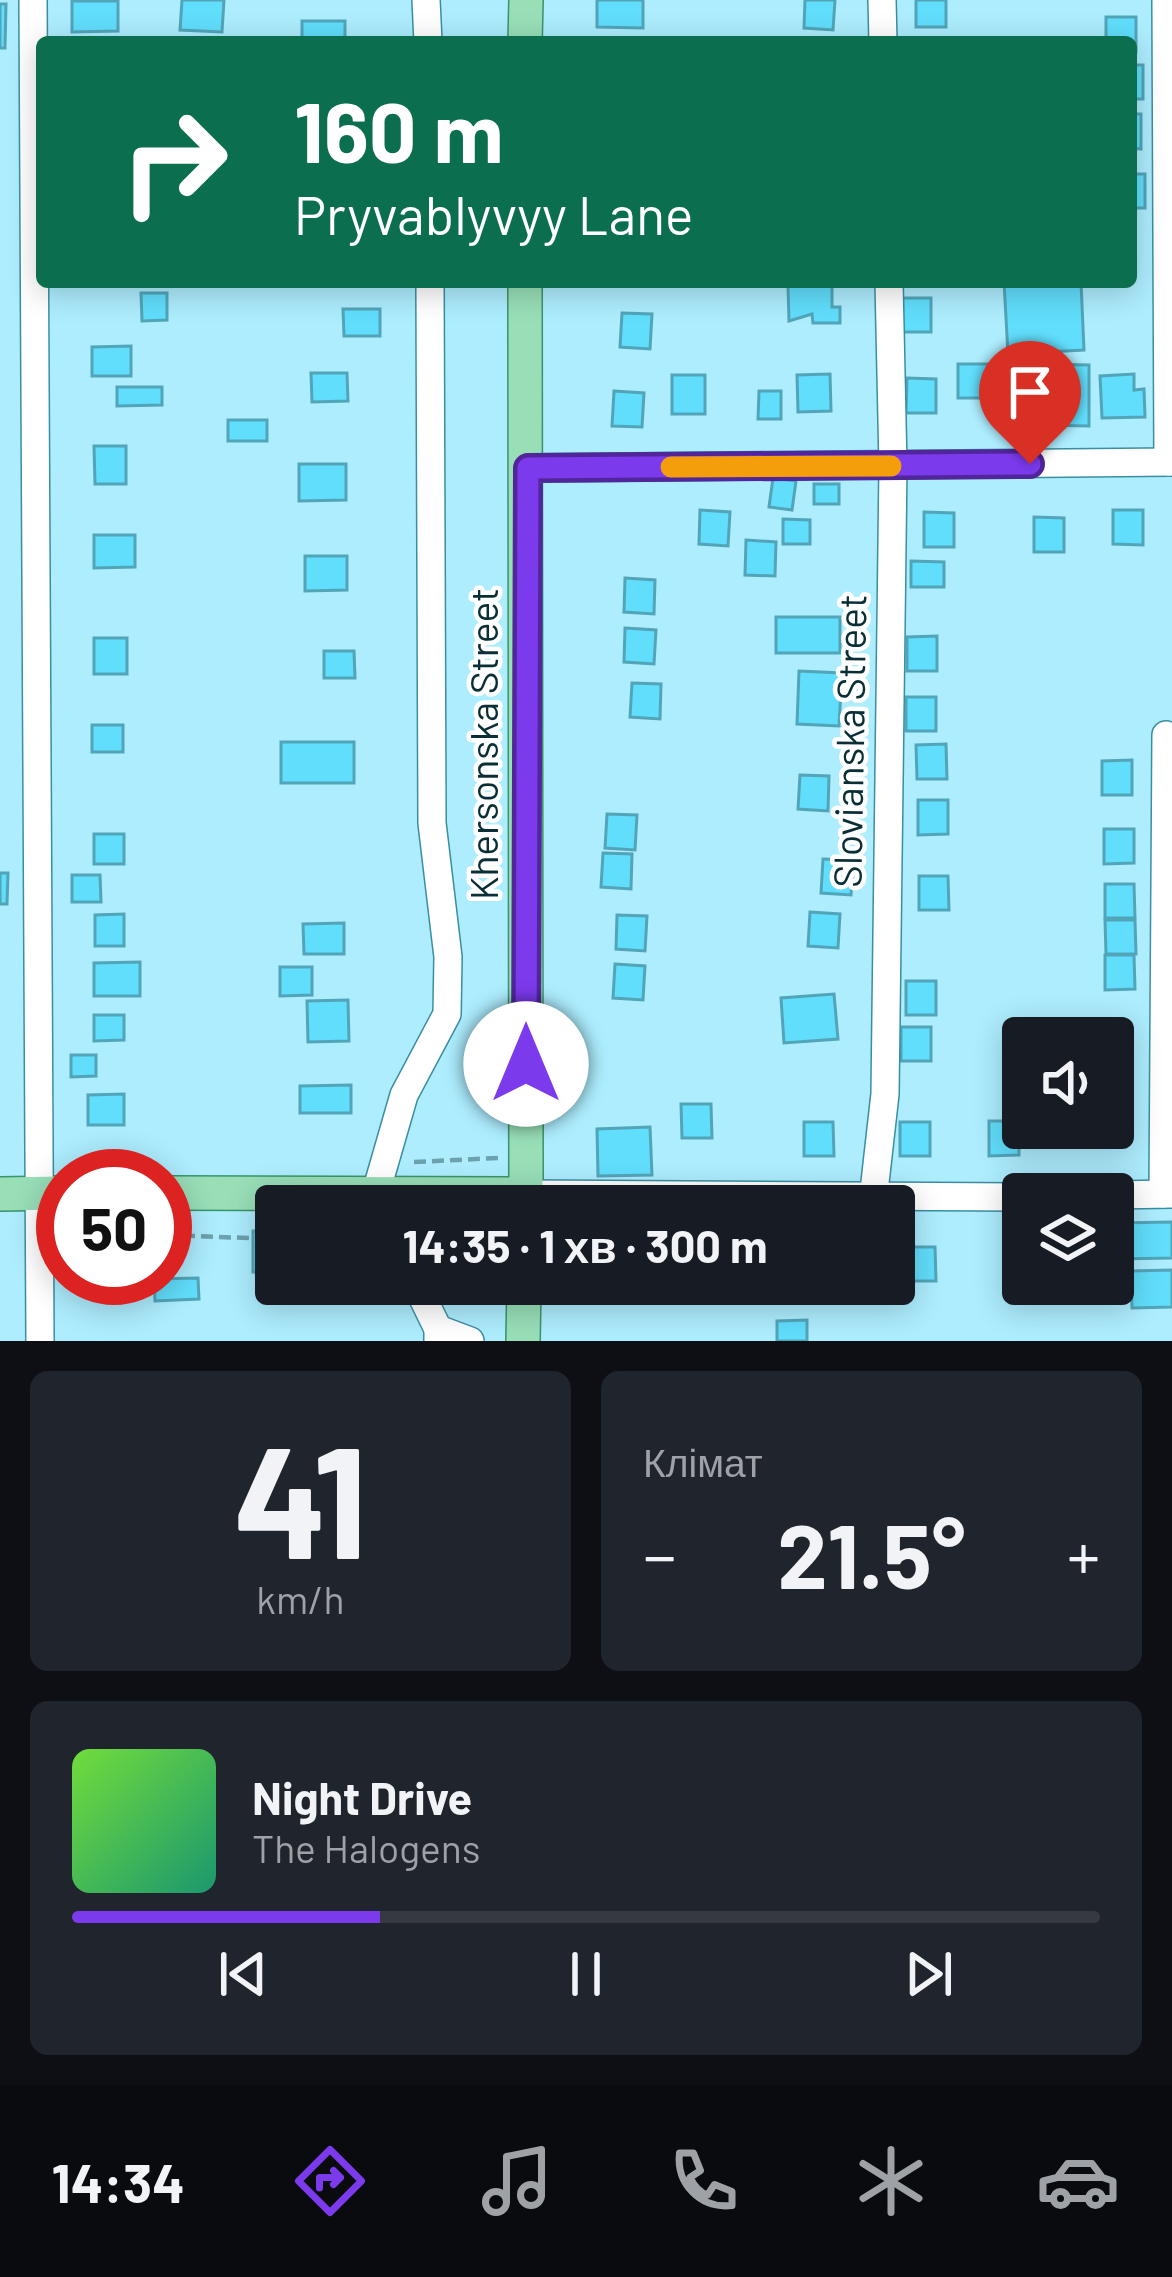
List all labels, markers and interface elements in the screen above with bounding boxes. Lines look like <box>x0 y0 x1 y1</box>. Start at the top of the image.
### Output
text: 160 m <box>294 79 504 180</box>
icon: right <box>96 84 252 240</box>
text: Pryvablyvyy Lane <box>294 181 694 246</box>
pin <box>979 341 1081 464</box>
icon: arrive <box>997 359 1063 425</box>
street label: Khersonska Street <box>459 588 506 900</box>
street label: Slovianska Street <box>822 594 875 888</box>
position arrow <box>463 1001 589 1127</box>
map controls <box>1002 1017 1134 1305</box>
button: sound <box>1002 1017 1134 1149</box>
speed limit sign: 50 <box>36 1149 192 1305</box>
button: layers <box>1002 1173 1134 1305</box>
text: 14:35 · 1 хв · 300 m <box>402 1218 768 1272</box>
text: 41 <box>233 1403 368 1590</box>
text: Клімат <box>643 1438 763 1485</box>
text: 21.5° <box>777 1499 966 1607</box>
text: − <box>643 1514 676 1593</box>
text: + <box>1067 1514 1100 1593</box>
text: km/h <box>256 1575 345 1622</box>
text: Night Drive <box>252 1770 472 1824</box>
text: The Halogens <box>252 1824 481 1871</box>
icon: previous <box>210 1941 276 2007</box>
icon: pause <box>553 1941 619 2007</box>
icon: next <box>896 1941 962 2007</box>
icon: directions <box>288 2139 372 2223</box>
icon: music <box>475 2139 559 2223</box>
icon: phone <box>662 2139 746 2223</box>
icon: climate <box>849 2139 933 2223</box>
icon: car <box>1036 2139 1120 2223</box>
text: 14:34 <box>52 2149 185 2214</box>

